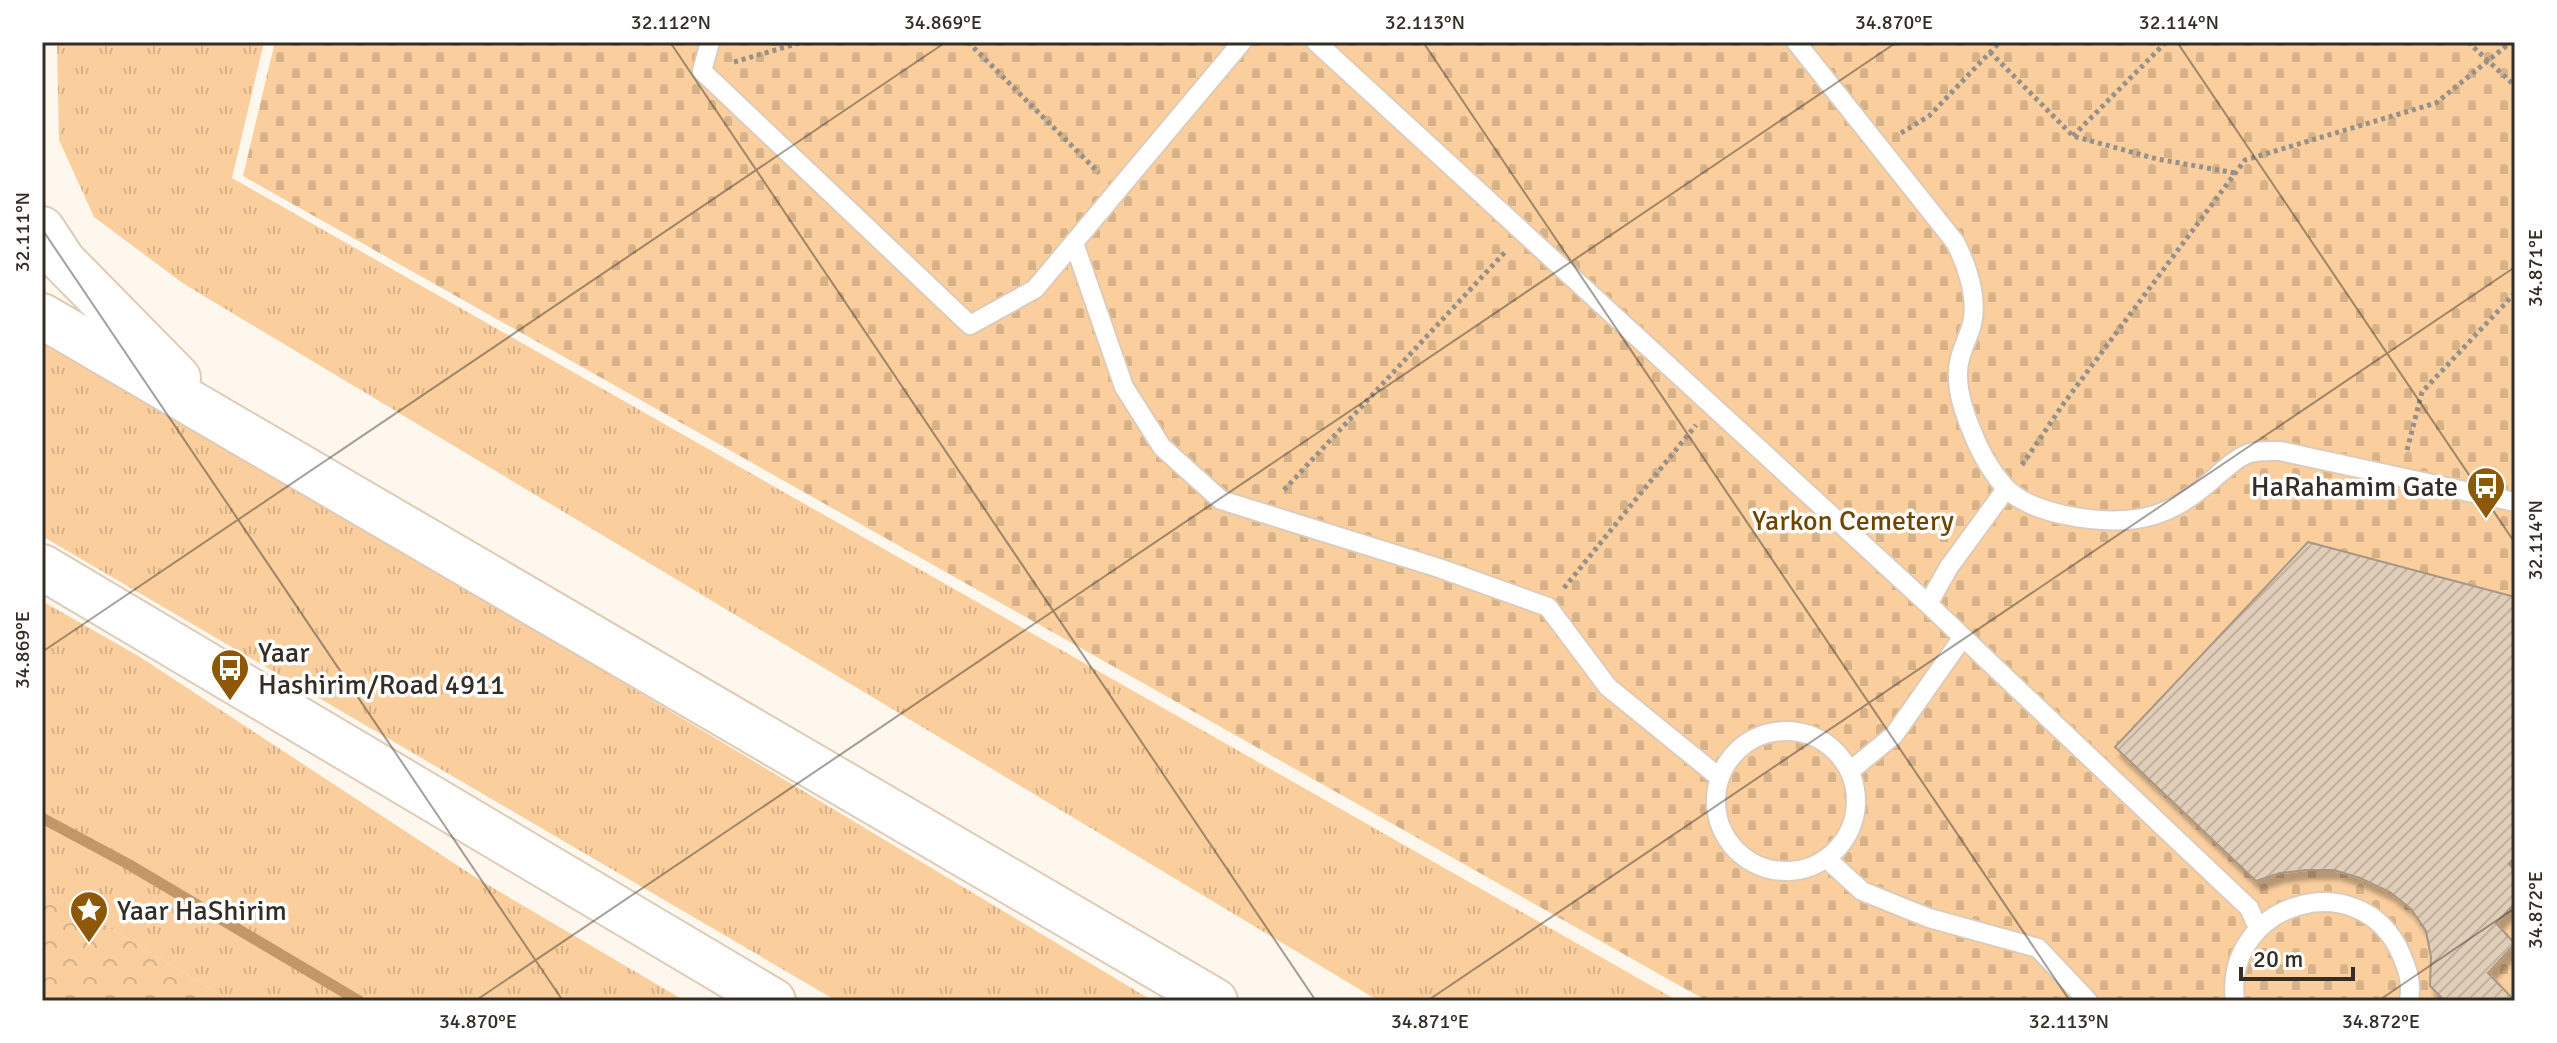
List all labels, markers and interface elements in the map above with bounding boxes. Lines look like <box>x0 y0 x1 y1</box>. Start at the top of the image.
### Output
text: 32.112°N <box>631 10 711 35</box>
text: 34.869°E <box>904 10 982 35</box>
text: 32.113°N <box>1385 10 1465 35</box>
text: 34.870°E <box>1855 10 1933 35</box>
text: 32.114°N <box>2139 10 2219 35</box>
text: 32.111°N <box>10 192 35 272</box>
text: 34.871°E <box>2523 229 2548 307</box>
bus stop icon: HaRahamim Gate <box>2465 465 2507 520</box>
place label: HaRahamim Gate <box>2251 470 2458 504</box>
text: 32.114°N <box>2523 500 2548 580</box>
park label: Yarkon Cemetery <box>1752 504 1954 538</box>
text: 34.869°E <box>10 611 35 689</box>
place label: Yaar Hashirim/Road 4911 <box>258 636 505 702</box>
bus stop icon: Yaar Hashirim/Road 4911 <box>209 647 251 702</box>
text: 34.872°E <box>2523 871 2548 949</box>
place icon: Yaar HaShirim <box>68 889 110 944</box>
place label: Yaar HaShirim <box>117 894 287 928</box>
scale bar <box>2241 931 2353 981</box>
text: 20 m <box>2253 944 2303 974</box>
text: 34.870°E <box>439 1009 517 1034</box>
text: 34.871°E <box>1391 1009 1469 1034</box>
text: 32.113°N <box>2029 1009 2109 1034</box>
text: 34.872°E <box>2342 1009 2420 1034</box>

